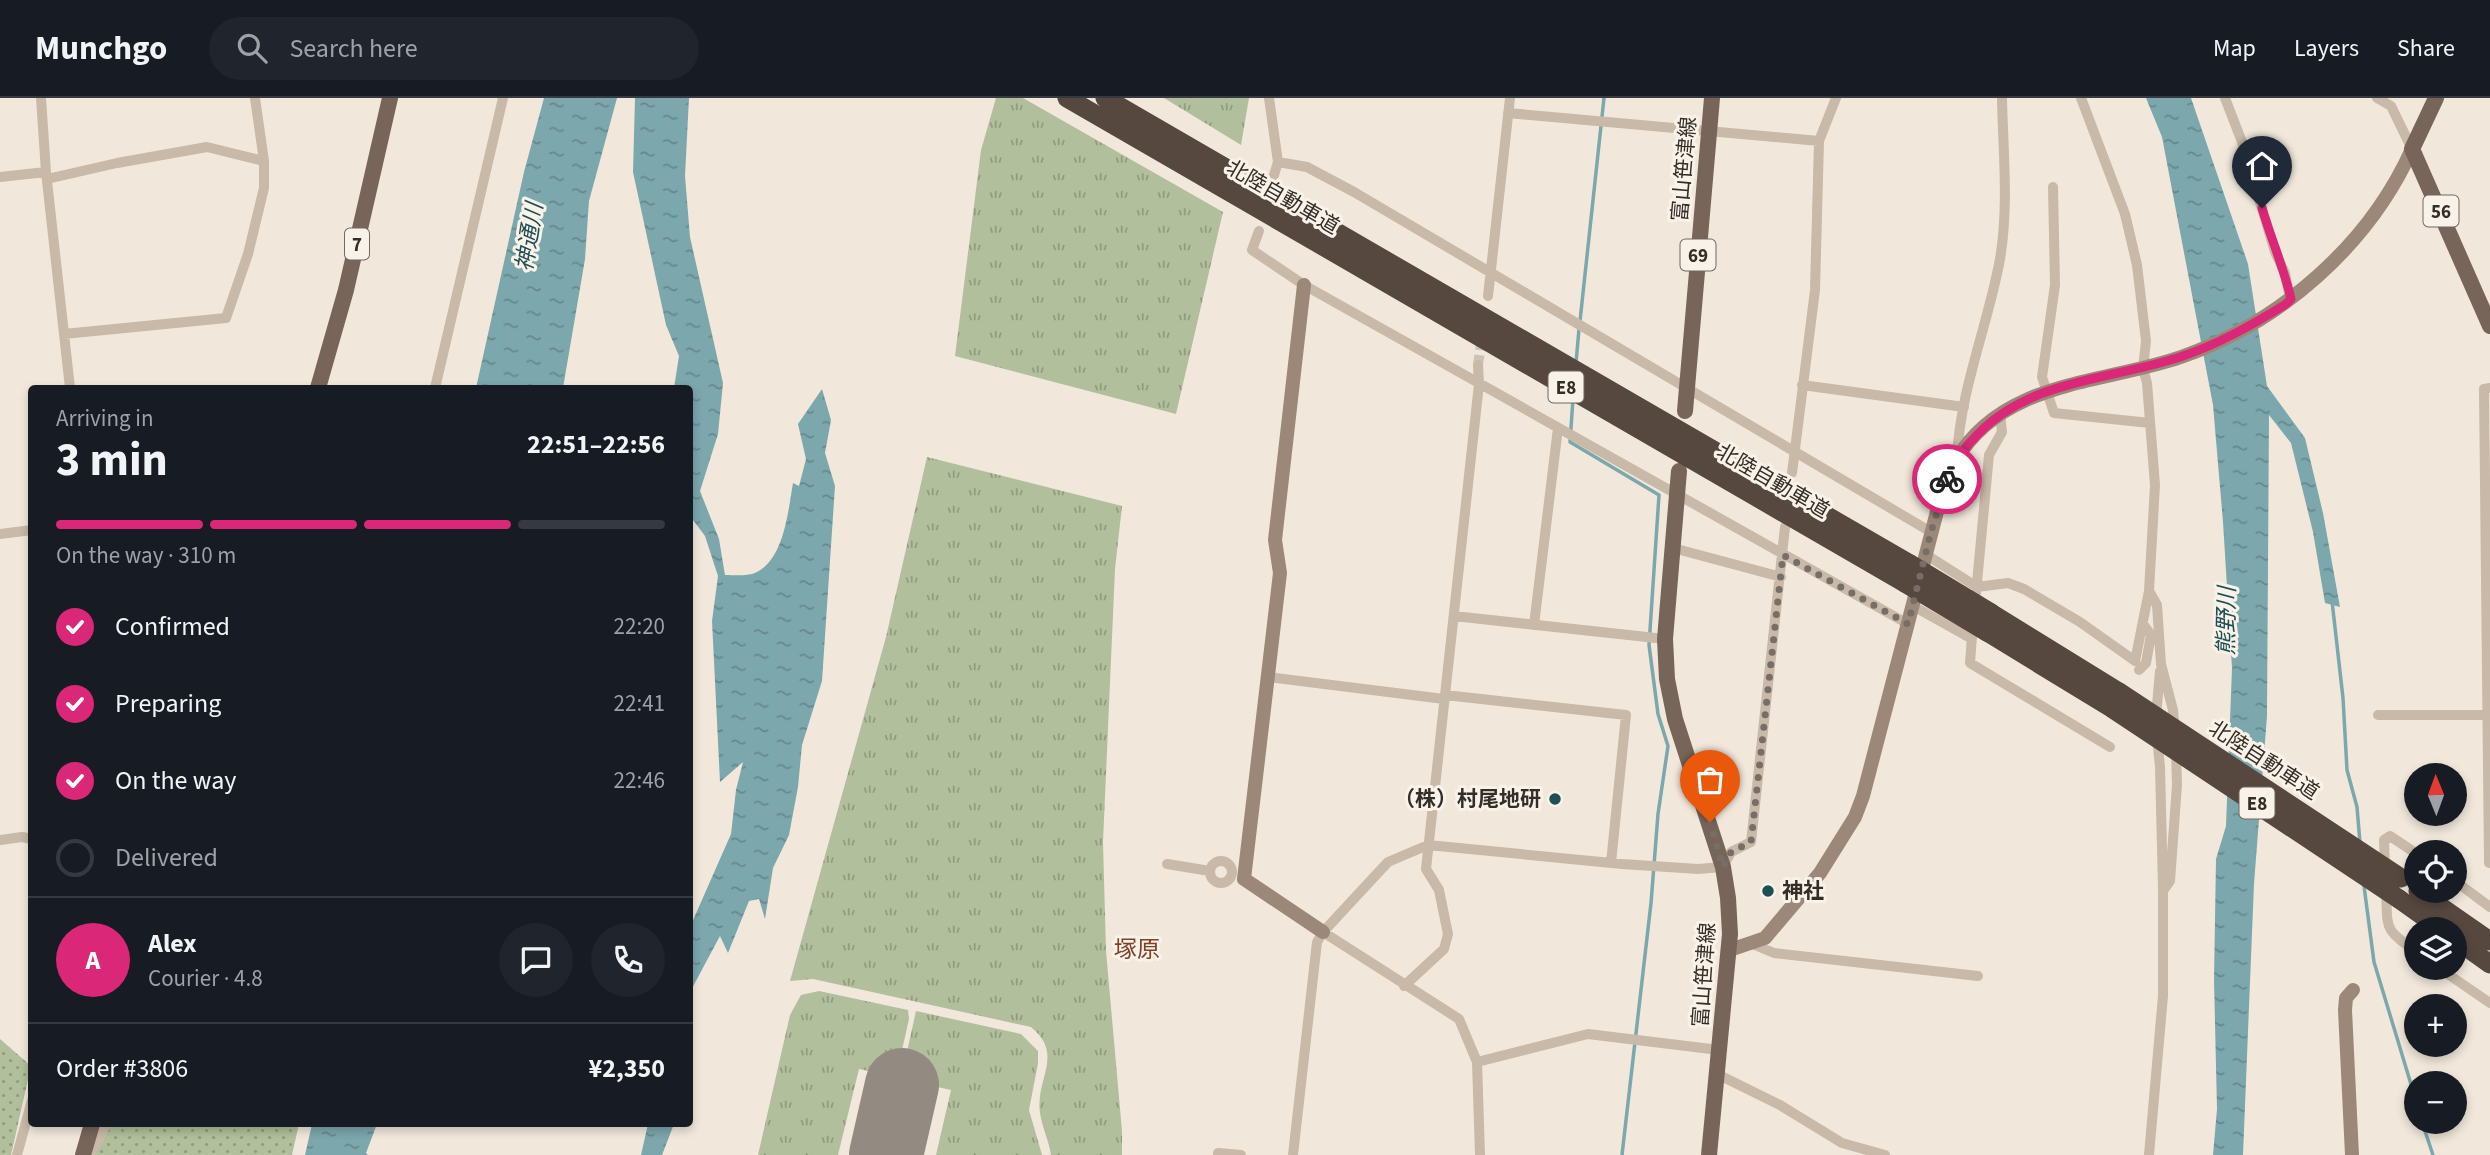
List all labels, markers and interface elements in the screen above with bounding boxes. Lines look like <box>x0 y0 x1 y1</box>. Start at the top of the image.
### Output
search box <box>209 17 699 80</box>
text: Munchgo <box>35 25 167 72</box>
icon: search <box>233 29 271 67</box>
text: Search here <box>289 30 418 67</box>
text: Map <box>2213 31 2256 66</box>
text: Layers <box>2294 31 2359 66</box>
text: Share <box>2397 31 2455 66</box>
street label: 富山笹津線 <box>1664 115 1704 223</box>
pin <box>2232 136 2292 208</box>
icon: home <box>2243 147 2281 185</box>
street label: 北陸自動車道 <box>1221 153 1345 241</box>
road number: 56 <box>2424 195 2458 226</box>
water label: 神通川 <box>508 197 552 274</box>
road number: 7 <box>345 228 369 260</box>
road number: 69 <box>1680 239 1716 270</box>
road number: E8 <box>1548 372 1584 402</box>
text: Arriving in <box>56 402 154 435</box>
text: 22:51–22:56 <box>527 426 665 463</box>
text: 3 min <box>56 428 168 493</box>
street label: 北陸自動車道 <box>1711 437 1835 525</box>
courier <box>1912 444 1982 514</box>
icon: bike <box>1928 460 1966 498</box>
text: On the way · 310 m <box>56 539 236 572</box>
water label: 熊野川 <box>2209 583 2244 656</box>
icon: check <box>56 608 94 646</box>
text: Confirmed <box>115 608 230 645</box>
text: 22:20 <box>614 610 665 643</box>
icon: check <box>56 685 94 723</box>
text: Preparing <box>115 685 221 722</box>
text: 22:41 <box>614 687 665 720</box>
street label: 北陸自動車道 <box>2203 713 2325 807</box>
pin <box>1680 750 1740 822</box>
icon: bag <box>1691 761 1729 799</box>
icon: check <box>56 762 94 800</box>
text: On the way <box>115 762 236 799</box>
north arrow <box>2404 763 2468 826</box>
map controls <box>2404 763 2467 1134</box>
text: 22:46 <box>614 764 665 797</box>
place label: （株）村尾地研 <box>1394 784 1541 814</box>
road number: E8 <box>2240 788 2274 818</box>
marker: （株）村尾地研 <box>1547 791 1563 807</box>
text: Delivered <box>115 839 218 876</box>
button: locate <box>2404 840 2467 903</box>
place label: 神社 <box>1782 876 1824 906</box>
marker: 神社 <box>1760 883 1776 899</box>
button: layers <box>2404 917 2467 980</box>
street label: 富山笹津線 <box>1685 922 1723 1028</box>
button: chat <box>499 923 573 997</box>
button: phone <box>591 923 665 997</box>
text: Alex <box>148 925 197 962</box>
district label: 塚原 <box>1114 933 1160 966</box>
text: A <box>86 942 100 979</box>
text: Courier · 4.8 <box>148 962 263 995</box>
button: + <box>2404 994 2467 1057</box>
text: Order #3806 <box>56 1050 188 1087</box>
text: ¥2,350 <box>589 1050 665 1087</box>
button: − <box>2404 1071 2467 1134</box>

